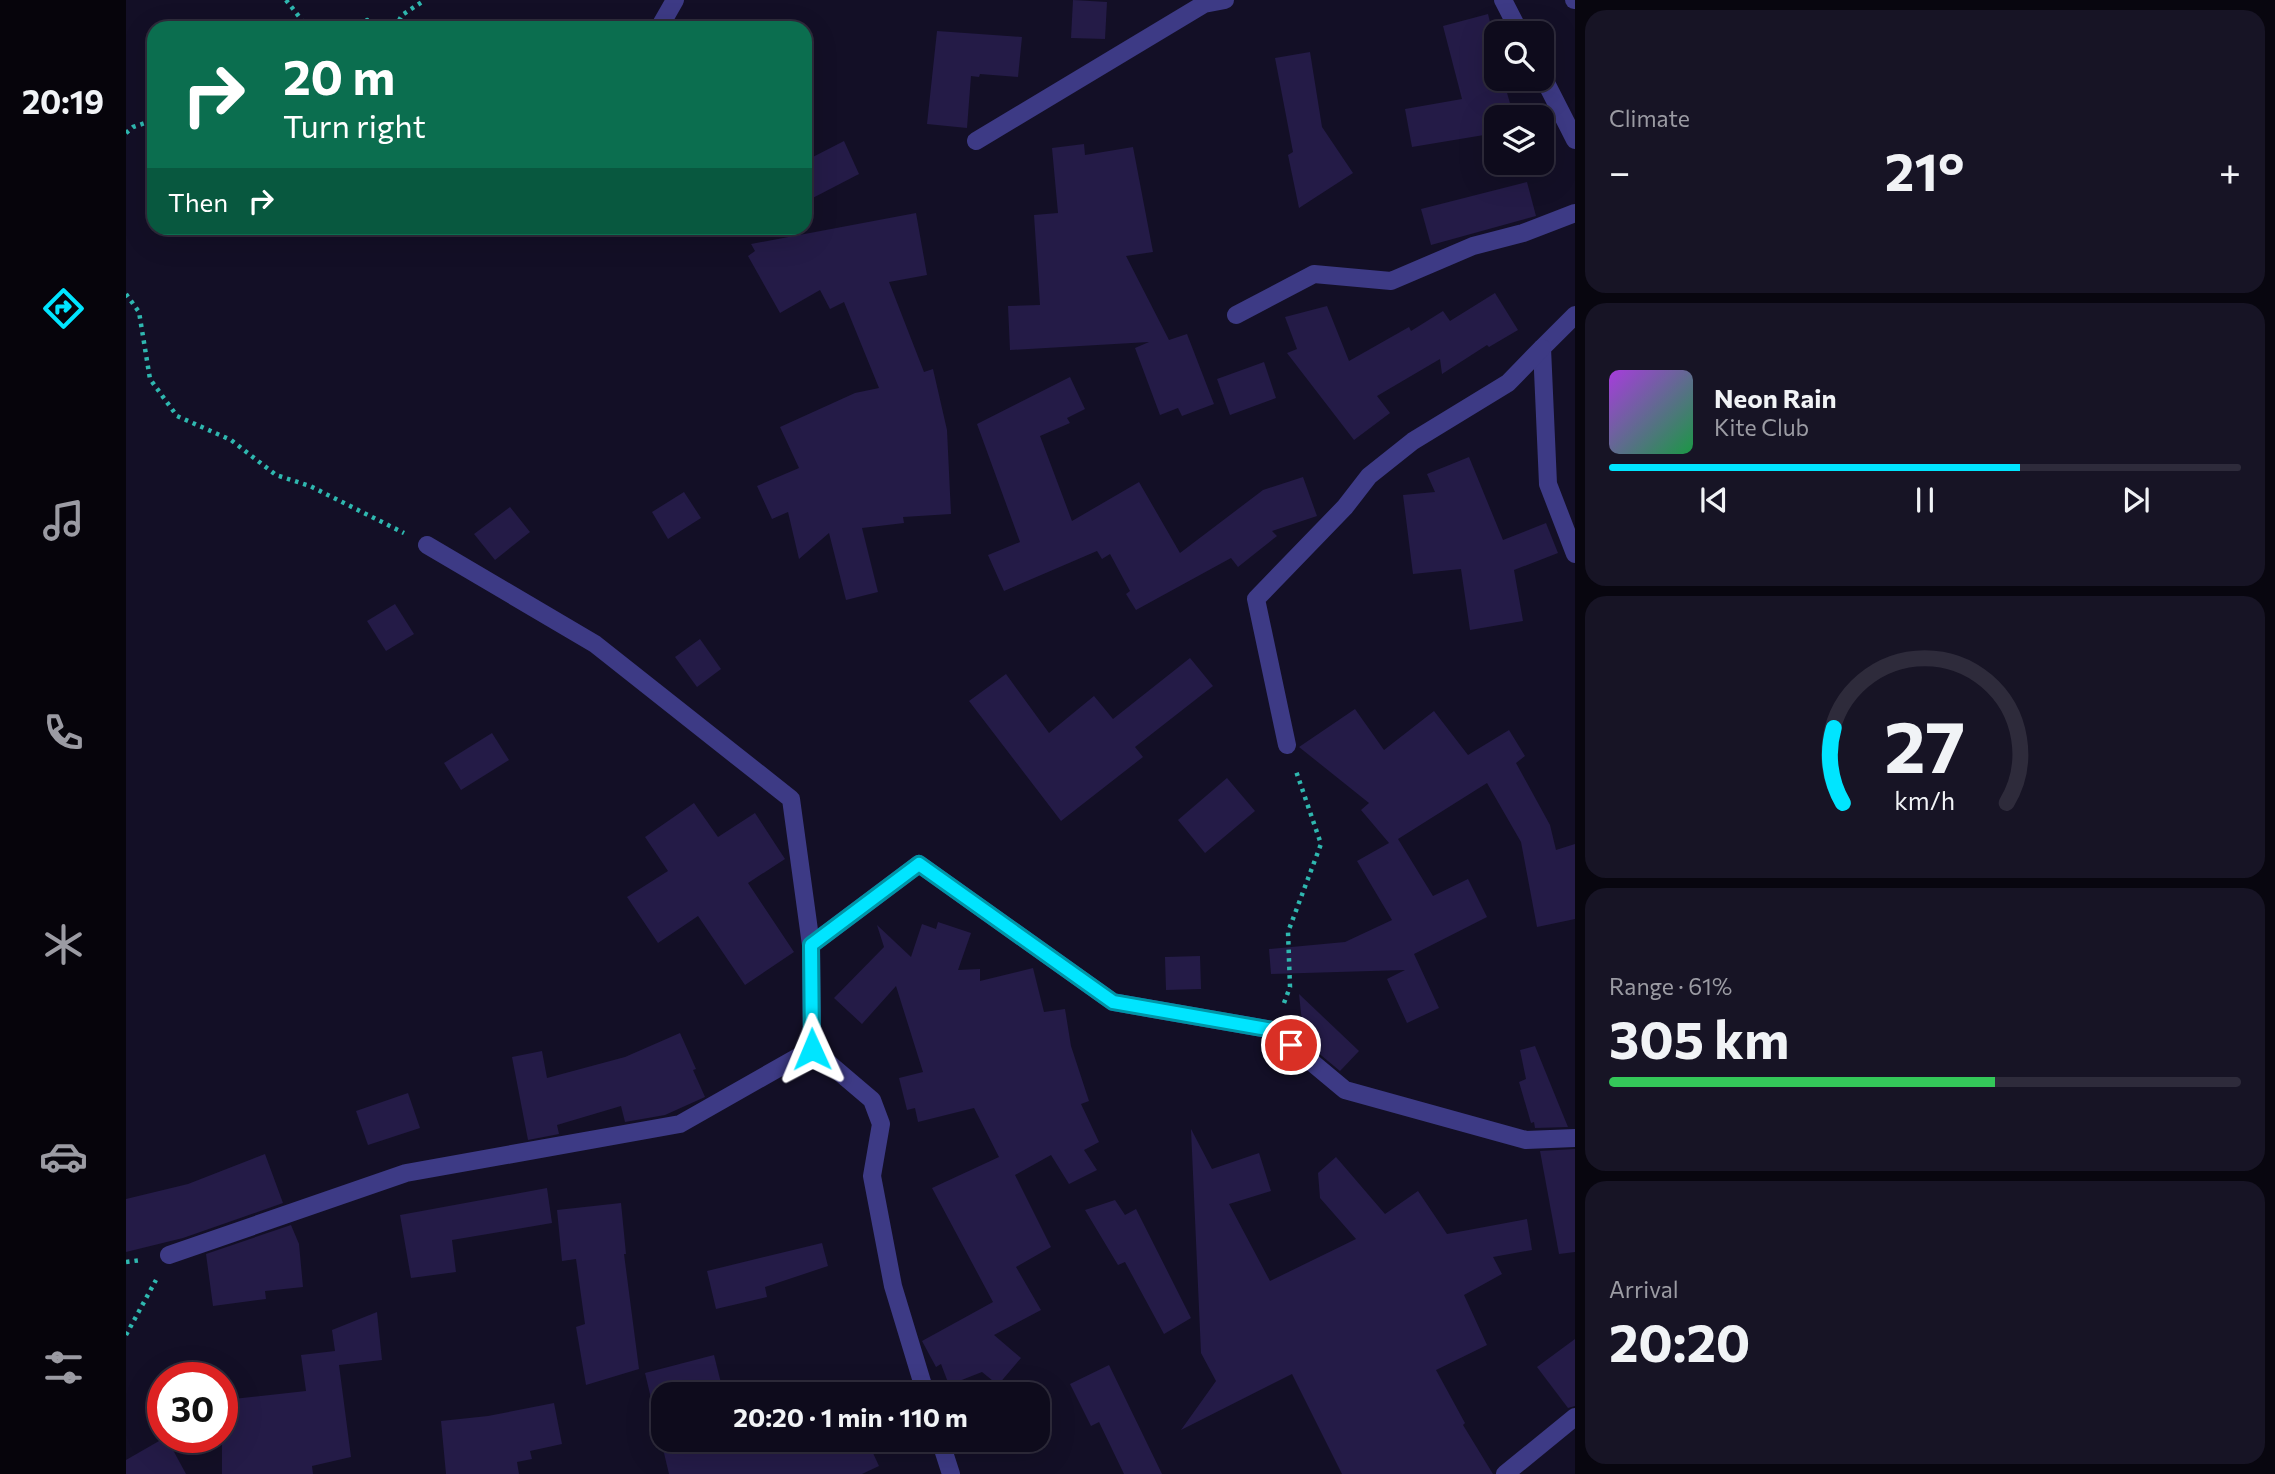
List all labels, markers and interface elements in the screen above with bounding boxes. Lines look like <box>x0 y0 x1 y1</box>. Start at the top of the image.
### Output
map controls <box>1484 21 1554 175</box>
button: search <box>1484 21 1554 91</box>
text: 20 m <box>283 45 395 105</box>
icon: right <box>168 49 259 140</box>
text: 20:19 <box>22 81 104 121</box>
text: Climate <box>1609 104 1690 132</box>
text: Turn right <box>283 105 426 145</box>
button: layers <box>1484 105 1554 175</box>
text: 21° <box>1885 138 1964 202</box>
text: − <box>1609 147 1631 194</box>
text: + <box>2219 147 2241 194</box>
icon: right <box>242 182 280 220</box>
text: Then <box>168 186 228 217</box>
icon: directions <box>39 284 88 333</box>
text: Neon Rain <box>1714 382 1837 413</box>
text: Kite Club <box>1714 413 1809 441</box>
icon: previous <box>1695 481 1733 519</box>
icon: pause <box>1906 481 1944 519</box>
icon: next <box>2117 481 2155 519</box>
icon: music <box>39 496 88 545</box>
text: 27 <box>1885 699 1965 788</box>
icon: phone <box>39 708 88 757</box>
text: km/h <box>1895 785 1955 815</box>
icon: climate <box>39 920 88 969</box>
text: Range · 61% <box>1609 972 1732 1000</box>
text: 305 km <box>1609 1006 1789 1070</box>
position arrow <box>775 1012 849 1086</box>
pin <box>1261 1015 1321 1075</box>
icon: arrive <box>1272 1026 1310 1064</box>
icon: car <box>39 1132 88 1181</box>
text: Arrival <box>1609 1275 1679 1303</box>
text: 20:20 <box>1609 1309 1750 1373</box>
icon: filters <box>39 1343 88 1392</box>
speed limit sign: 30 <box>147 1362 238 1453</box>
text: 20:20 · 1 min · 110 m <box>733 1401 968 1432</box>

